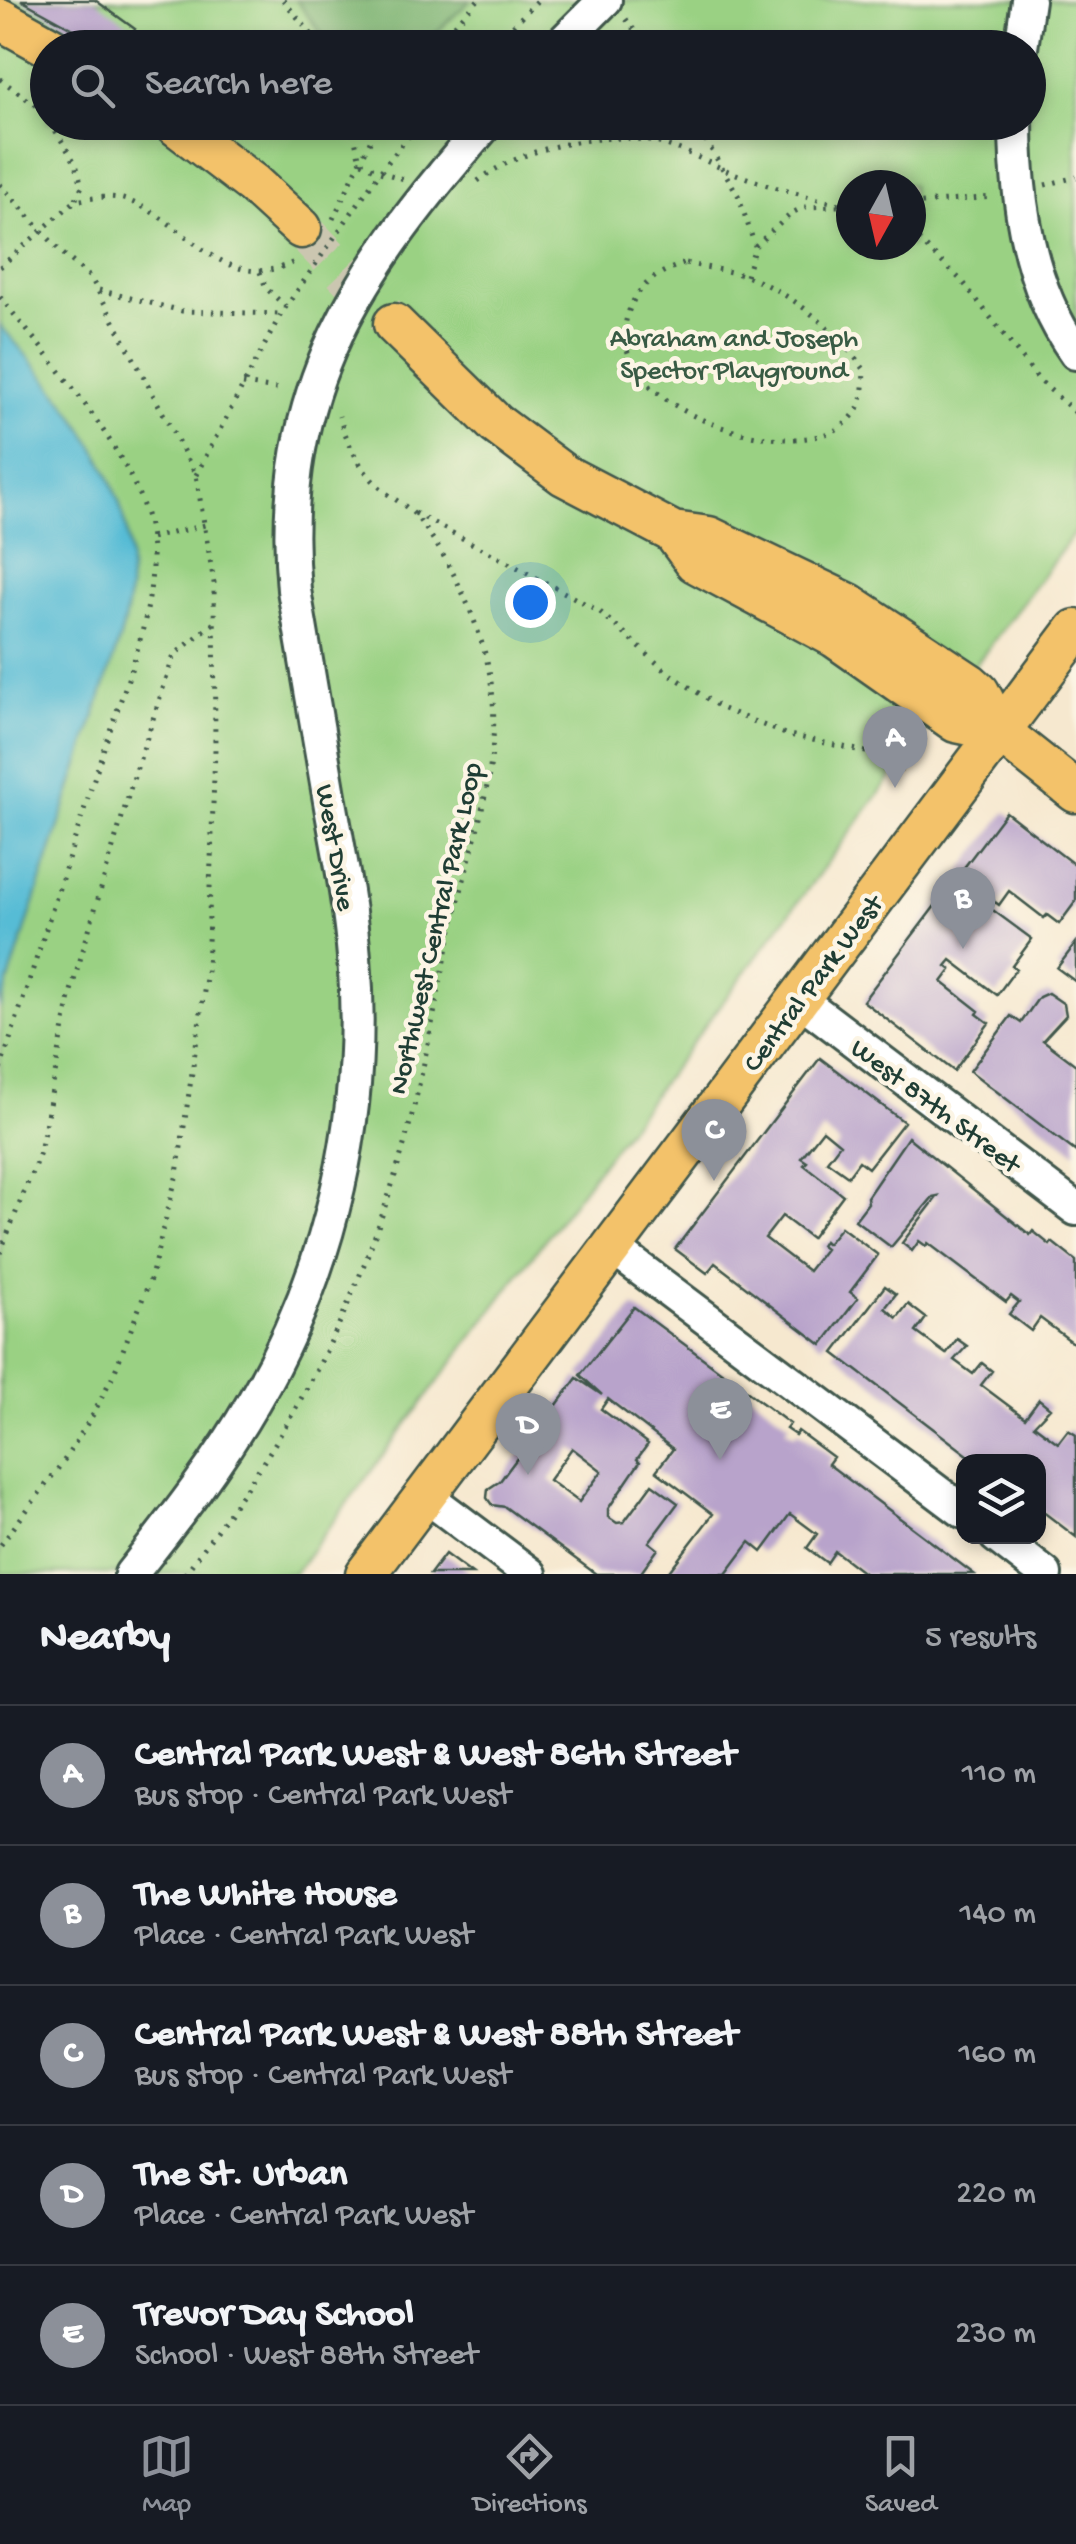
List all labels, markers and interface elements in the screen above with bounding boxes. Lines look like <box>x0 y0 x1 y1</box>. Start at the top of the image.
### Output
search box <box>30 30 1046 140</box>
icon: search <box>65 58 120 113</box>
text: Search here <box>145 63 332 107</box>
north arrow <box>836 170 926 260</box>
park label: Abraham and Joseph Spector Playground <box>610 324 858 389</box>
your location <box>505 577 556 628</box>
pin: A <box>862 706 928 788</box>
street label: Northwest Central Park Loop <box>383 760 492 1098</box>
street label: West Drive <box>306 782 361 914</box>
pin: B <box>930 866 996 949</box>
street label: Central Park West <box>737 888 893 1080</box>
street label: West 87th Street <box>843 1033 1028 1184</box>
pin: C <box>682 1098 746 1181</box>
pin: E <box>688 1378 752 1460</box>
pin: D <box>496 1392 560 1475</box>
map controls <box>956 1454 1046 1544</box>
button: layers <box>956 1454 1046 1544</box>
text: Nearby <box>40 1615 170 1664</box>
text: 5 results <box>925 1620 1036 1658</box>
text: Central Park West & West 86th Street <box>135 1734 736 1778</box>
text: A <box>63 1756 82 1794</box>
text: 110 m <box>962 1756 1036 1794</box>
text: Bus stop · Central Park West <box>135 1778 511 1816</box>
text: The White House <box>135 1874 397 1918</box>
text: B <box>64 1896 81 1934</box>
text: 140 m <box>959 1896 1036 1934</box>
text: Place · Central Park West <box>135 1918 473 1956</box>
text: Central Park West & West 88th Street <box>135 2014 737 2058</box>
text: C <box>64 2036 81 2074</box>
text: 160 m <box>958 2036 1036 2074</box>
text: Bus stop · Central Park West <box>135 2058 511 2096</box>
text: The St. Urban <box>135 2154 347 2198</box>
text: D <box>62 2176 83 2214</box>
text: 220 m <box>956 2176 1036 2214</box>
text: Place · Central Park West <box>135 2198 473 2236</box>
text: Trevor Day School <box>135 2294 414 2338</box>
text: E <box>63 2316 82 2354</box>
text: 230 m <box>955 2316 1036 2354</box>
text: School · West 88th Street <box>135 2338 478 2376</box>
tab: Map <box>139 2429 194 2522</box>
tab: Directions <box>473 2429 587 2522</box>
tab: Saved <box>865 2429 937 2522</box>

